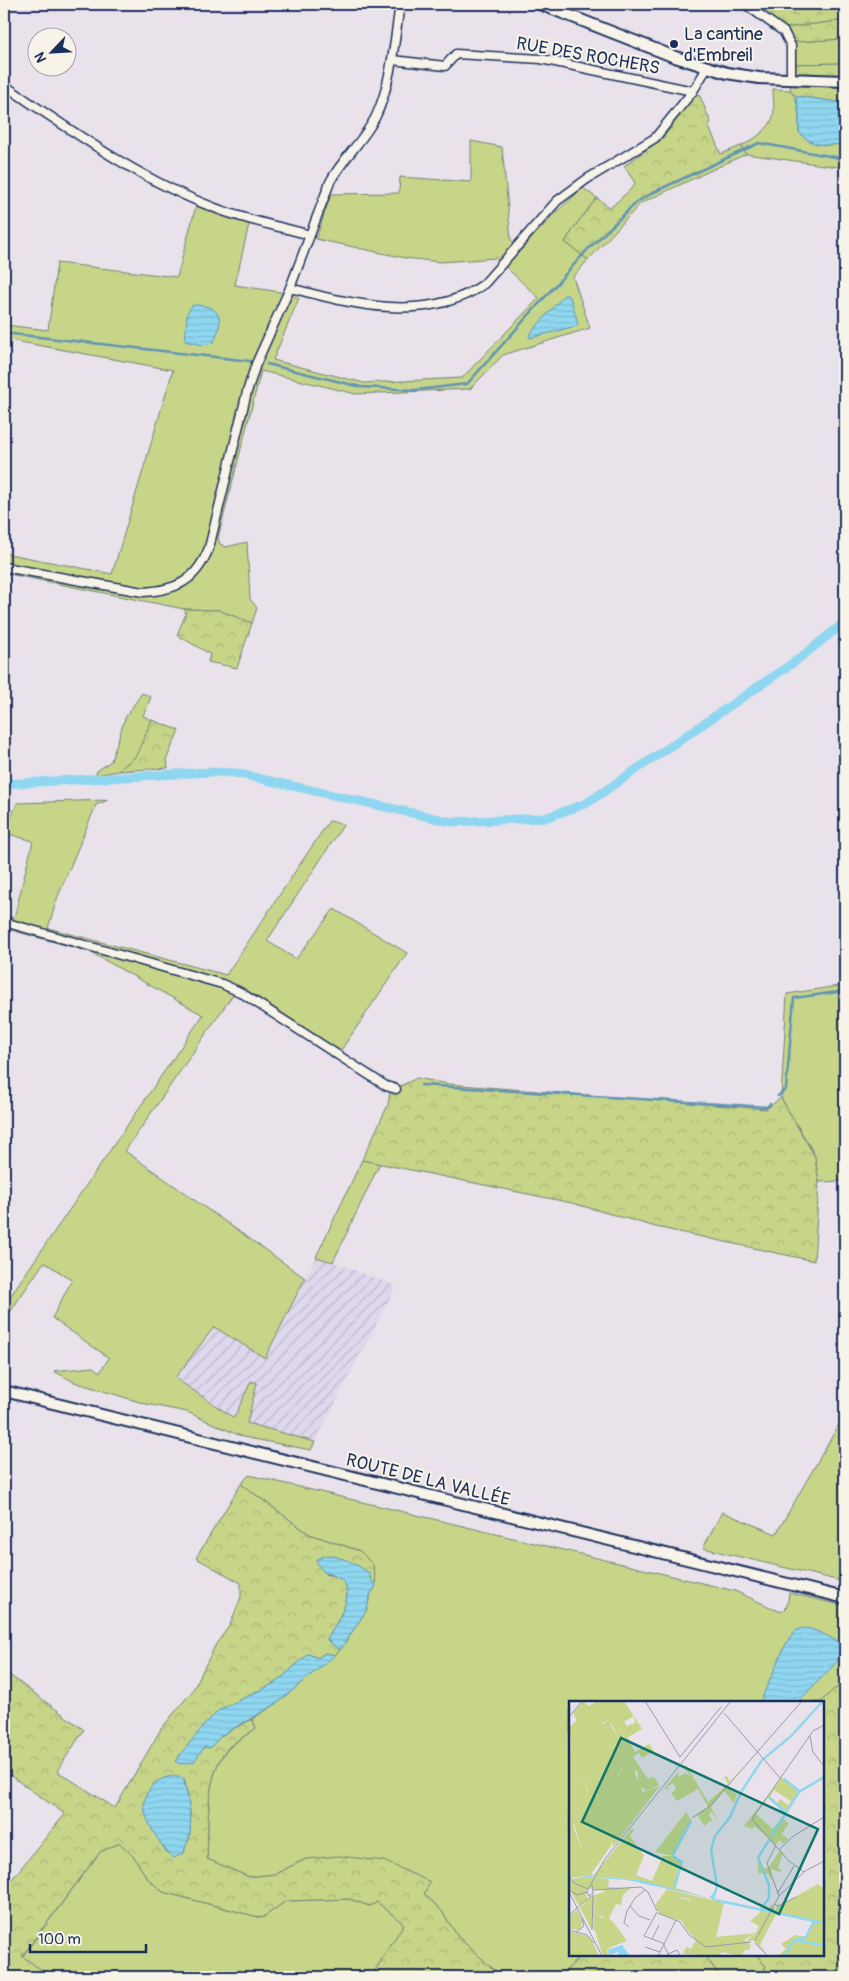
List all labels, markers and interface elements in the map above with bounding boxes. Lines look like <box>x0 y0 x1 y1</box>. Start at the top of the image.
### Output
place label: La cantine d'Embreil <box>684 23 763 67</box>
north arrow <box>28 28 78 78</box>
street label: RUE DES ROCHERS <box>514 32 662 80</box>
marker: La cantine d'Embreil <box>668 38 680 50</box>
text: N <box>31 49 50 65</box>
street label: ROUTE DE LA VALLÉE <box>344 1449 512 1511</box>
inset map <box>569 1701 824 1956</box>
scale bar <box>30 1921 146 1953</box>
text: 100 m <box>38 1930 81 1949</box>

